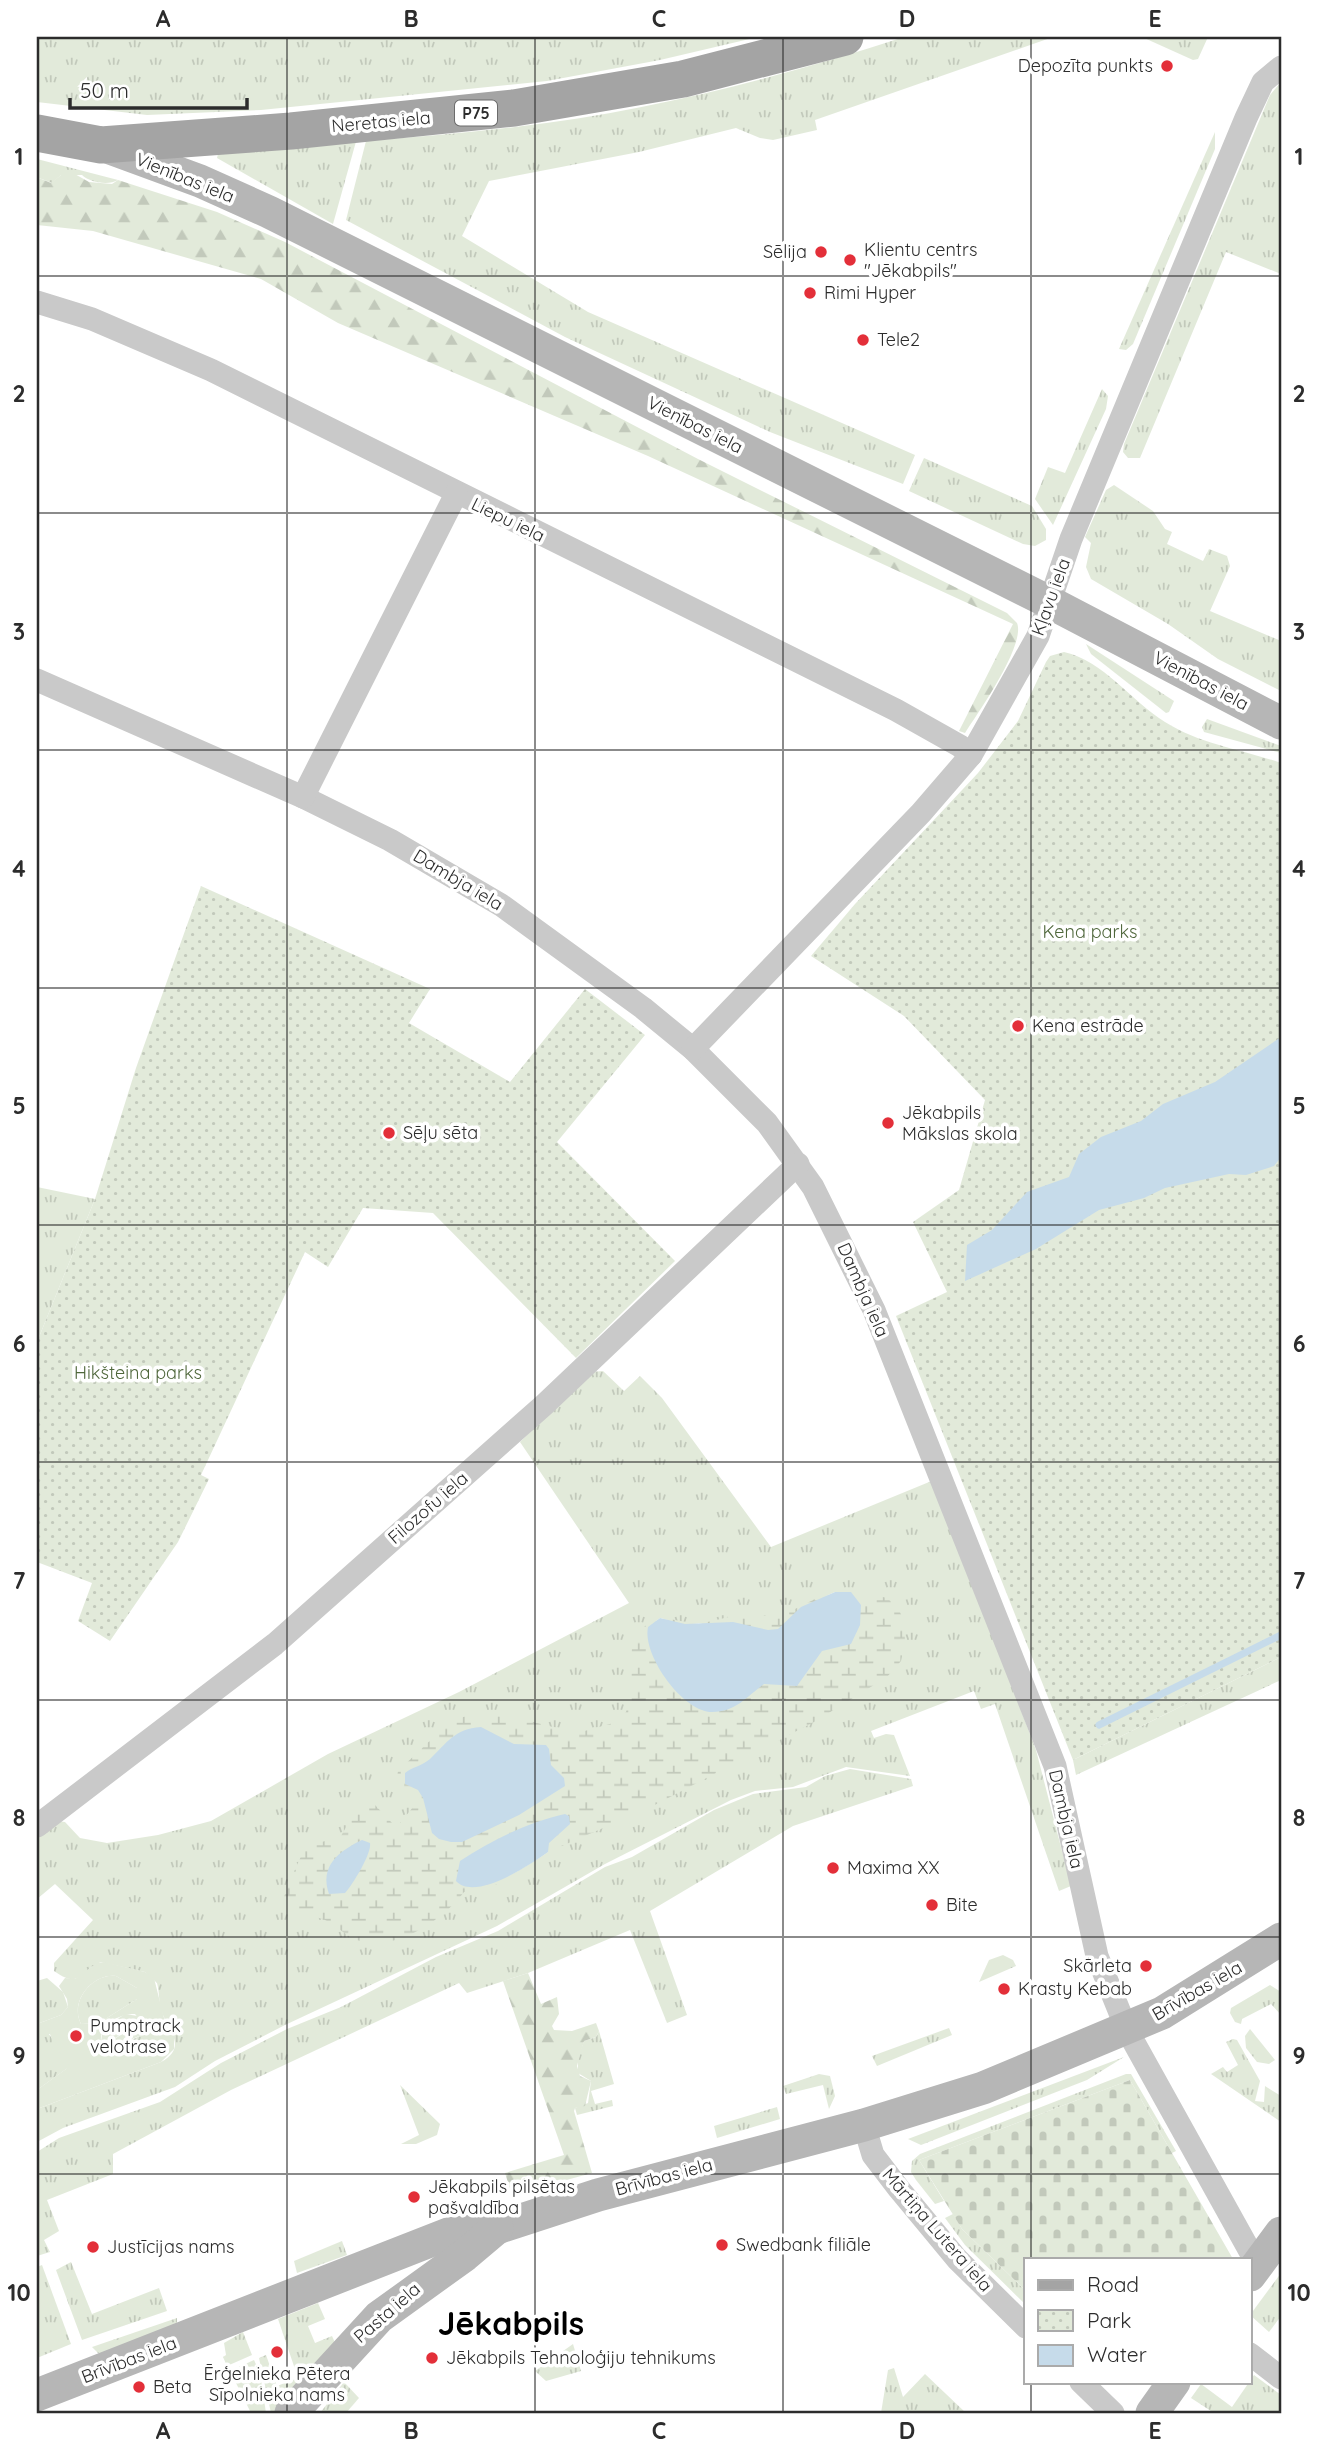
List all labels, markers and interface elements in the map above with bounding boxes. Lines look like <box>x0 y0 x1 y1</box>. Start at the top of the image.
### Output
text: A <box>156 4 171 33</box>
text: B <box>403 4 419 33</box>
text: C <box>652 4 666 33</box>
text: D <box>899 4 915 33</box>
text: E <box>1148 4 1162 33</box>
place label: Depozīta punkts <box>1018 54 1153 77</box>
marker: Depozīta punkts <box>1159 58 1175 74</box>
scale bar <box>70 66 247 110</box>
text: 50 m <box>80 77 129 103</box>
road number: P75 <box>455 100 497 125</box>
street label: Neretas iela <box>330 106 431 137</box>
text: 1 <box>15 142 23 171</box>
text: 1 <box>1295 142 1303 171</box>
street label: Vienības iela <box>132 147 238 208</box>
place label: Klientu centrs "Jēkabpils" <box>864 238 977 282</box>
place label: Sēlija <box>763 240 807 263</box>
marker: Sēlija <box>813 244 829 260</box>
marker: Klientu centrs "Jēkabpils" <box>842 252 858 268</box>
place label: Rimi Hyper <box>824 281 916 304</box>
marker: Rimi Hyper <box>802 285 818 301</box>
place label: Tele2 <box>877 328 920 351</box>
marker: Tele2 <box>855 332 871 348</box>
text: 2 <box>12 379 26 408</box>
text: 2 <box>1292 379 1306 408</box>
street label: Vienības iela <box>643 391 747 459</box>
street label: Liepu iela <box>468 492 549 547</box>
street label: Kļavu iela <box>1026 555 1075 639</box>
text: 3 <box>13 617 25 646</box>
text: 3 <box>1293 617 1305 646</box>
street label: Vienības iela <box>1150 646 1253 715</box>
street label: Dambja iela <box>409 844 507 915</box>
text: 4 <box>12 854 26 883</box>
text: 4 <box>1292 854 1306 883</box>
park label: Kena parks <box>1043 920 1137 943</box>
place label: Kena estrāde <box>1032 1014 1144 1037</box>
marker: Kena estrāde <box>1010 1018 1026 1034</box>
text: 5 <box>12 1091 26 1120</box>
text: 5 <box>1292 1091 1306 1120</box>
place label: Jēkabpils Mākslas skola <box>902 1101 1018 1145</box>
marker: Jēkabpils Mākslas skola <box>880 1115 896 1131</box>
place label: Sēļu sēta <box>403 1121 478 1144</box>
marker: Sēļu sēta <box>381 1125 397 1141</box>
street label: Dambja iela <box>832 1239 894 1341</box>
text: 6 <box>13 1329 25 1358</box>
text: 6 <box>1293 1329 1305 1358</box>
park label: Hikšteina parks <box>74 1361 202 1384</box>
street label: Filozofu iela <box>383 1467 472 1549</box>
text: 7 <box>13 1566 26 1595</box>
text: 7 <box>1293 1566 1306 1595</box>
street label: Dambja iela <box>1044 1767 1089 1871</box>
text: 8 <box>13 1803 25 1832</box>
text: 8 <box>1293 1803 1305 1832</box>
place label: Maxima XX <box>847 1856 940 1879</box>
marker: Maxima XX <box>825 1860 841 1876</box>
place label: Bite <box>946 1893 978 1916</box>
marker: Bite <box>924 1897 940 1913</box>
place label: Skārleta <box>1063 1954 1132 1977</box>
street label: Brīvības iela <box>1148 1956 1246 2026</box>
marker: Skārleta <box>1138 1958 1154 1974</box>
place label: Krasty Kebab <box>1018 1977 1132 2000</box>
marker: Krasty Kebab <box>996 1981 1012 1997</box>
place label: Pumptrack velotrase <box>90 2014 181 2058</box>
marker: Pumptrack velotrase <box>68 2028 84 2044</box>
text: 9 <box>12 2041 26 2070</box>
text: 9 <box>1292 2041 1306 2070</box>
street label: Brīvības iela <box>613 2152 715 2201</box>
street label: Mārtiņa Lutera iela <box>877 2163 997 2296</box>
place label: Jēkabpils pilsētas pašvaldība <box>428 2175 575 2219</box>
marker: Jēkabpils pilsētas pašvaldība <box>406 2189 422 2205</box>
place label: Swedbank filiāle <box>736 2233 871 2256</box>
place label: Justīcijas nams <box>107 2235 234 2258</box>
marker: Swedbank filiāle <box>714 2237 730 2253</box>
marker: Justīcijas nams <box>85 2239 101 2255</box>
legend <box>1024 2258 1252 2384</box>
text: Road <box>1087 2271 1139 2297</box>
street label: Pasta iela <box>349 2277 425 2348</box>
text: 10 <box>7 2278 31 2307</box>
text: 10 <box>1287 2278 1311 2307</box>
district label: Jēkabpils <box>438 2303 584 2343</box>
text: Park <box>1087 2307 1131 2333</box>
street label: Brīvības iela <box>78 2331 180 2388</box>
text: Water <box>1087 2341 1147 2367</box>
marker: Ērģelnieka Pētera Sīpolnieka nams <box>269 2344 285 2360</box>
place label: Jēkabpils Tehnoloģiju tehnikums <box>446 2346 716 2369</box>
marker: Jēkabpils Tehnoloģiju tehnikums <box>424 2350 440 2366</box>
place label: Ērģelnieka Pētera Sīpolnieka nams <box>203 2362 351 2406</box>
place label: Beta <box>153 2375 192 2398</box>
marker: Beta <box>131 2379 147 2395</box>
text: A <box>156 2416 171 2445</box>
text: B <box>403 2416 419 2445</box>
text: C <box>652 2416 666 2445</box>
text: D <box>899 2416 915 2445</box>
text: E <box>1148 2416 1162 2445</box>

